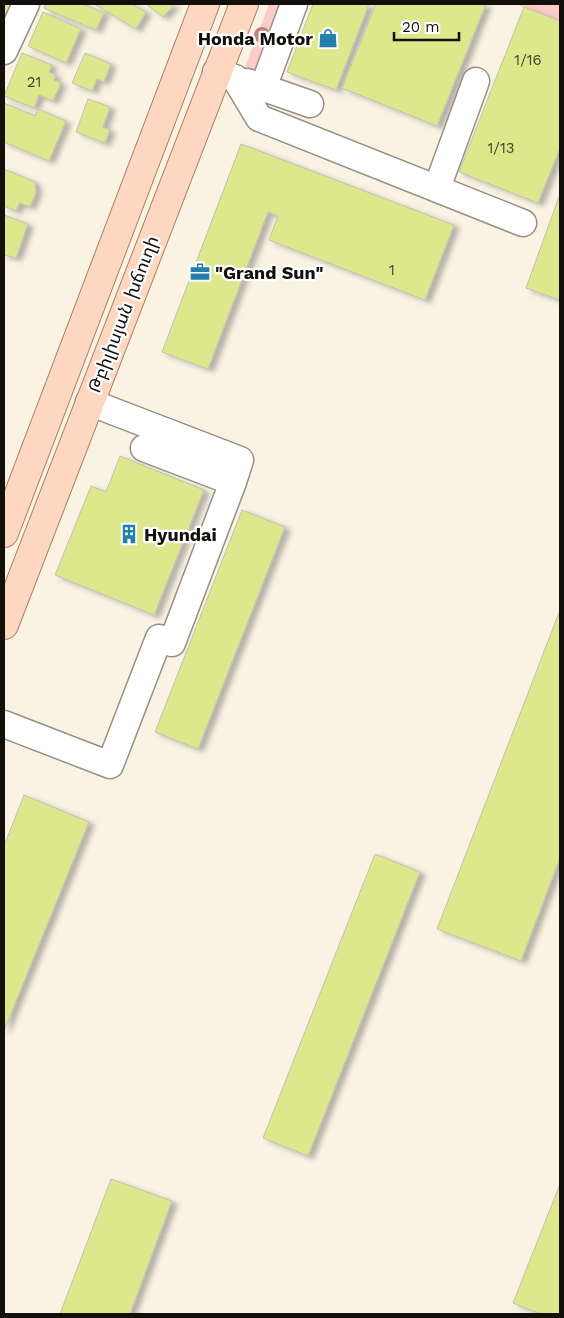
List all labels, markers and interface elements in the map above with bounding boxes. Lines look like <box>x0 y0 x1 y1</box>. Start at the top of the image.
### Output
scale bar <box>394 10 459 42</box>
text: 20 m <box>402 18 440 36</box>
shop icon: Honda Motor <box>317 27 339 49</box>
place label: Honda Motor <box>198 28 313 49</box>
house number: 1/16 <box>514 51 542 69</box>
house number: 21 <box>27 73 41 91</box>
house number: 1/13 <box>487 139 515 157</box>
street label: Թբիլիսյան խճուղի <box>83 233 163 395</box>
office icon: "Grand Sun" <box>189 261 211 283</box>
house number: 1 <box>389 261 395 279</box>
place label: "Grand Sun" <box>215 262 323 283</box>
building icon: Hyundai <box>118 523 140 545</box>
place label: Hyundai <box>144 524 217 545</box>

